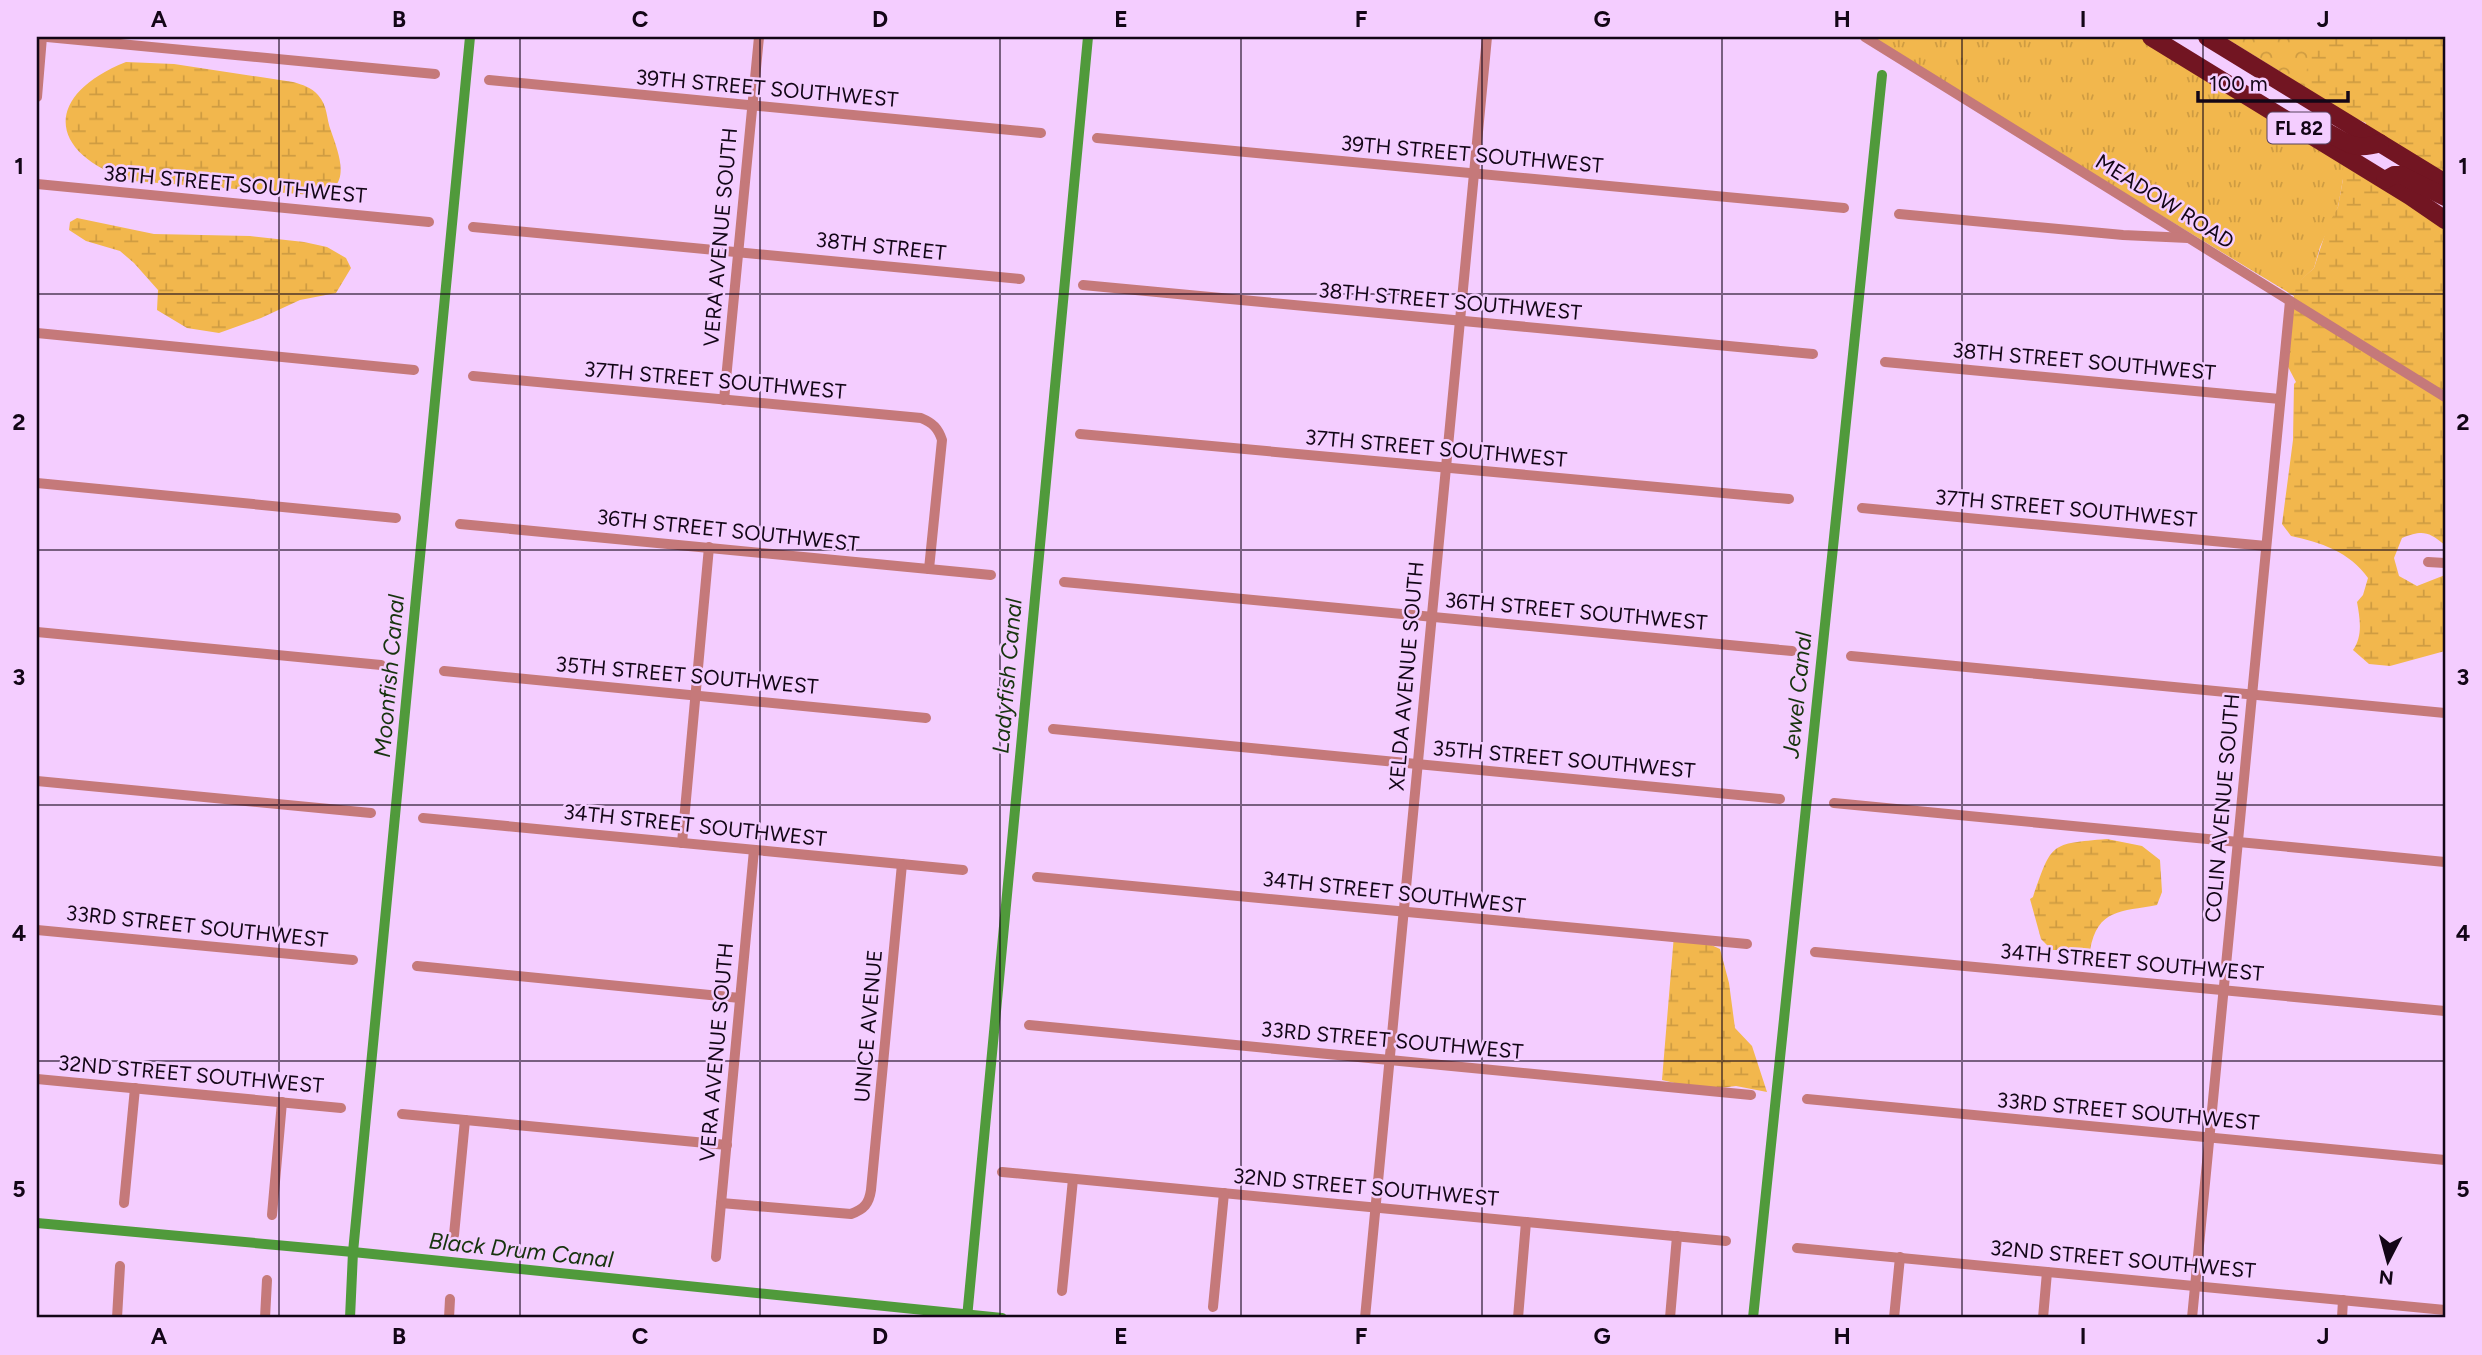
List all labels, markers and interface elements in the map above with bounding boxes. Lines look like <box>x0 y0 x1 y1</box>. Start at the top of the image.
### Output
text: A <box>151 5 168 33</box>
text: B <box>392 5 406 33</box>
text: C <box>632 5 649 33</box>
text: D <box>872 5 888 33</box>
text: E <box>1114 5 1128 33</box>
text: F <box>1355 5 1368 33</box>
text: G <box>1593 5 1611 33</box>
text: H <box>1833 5 1851 33</box>
text: I <box>2080 5 2086 33</box>
text: J <box>2317 5 2329 33</box>
scale bar <box>2198 60 2349 104</box>
street label: 39TH STREET SOUTHWEST <box>635 64 900 112</box>
text: 100 m <box>2209 71 2268 96</box>
road number: FL 82 <box>2268 112 2330 144</box>
street label: VERA AVENUE SOUTH <box>698 126 742 348</box>
street label: 39TH STREET SOUTHWEST <box>1340 130 1605 178</box>
street label: MEADOW ROAD <box>2091 148 2239 254</box>
text: 1 <box>14 152 24 180</box>
text: 1 <box>2458 152 2468 180</box>
street label: 38TH STREET SOUTHWEST <box>102 160 368 208</box>
street label: 38TH STREET <box>815 227 948 265</box>
street label: 38TH STREET SOUTHWEST <box>1317 277 1583 325</box>
street label: 38TH STREET SOUTHWEST <box>1951 337 2217 385</box>
street label: 37TH STREET SOUTHWEST <box>583 356 847 404</box>
text: 2 <box>12 408 26 436</box>
text: 2 <box>2456 408 2470 436</box>
street label: 37TH STREET SOUTHWEST <box>1304 424 1568 472</box>
street label: 37TH STREET SOUTHWEST <box>1934 484 2198 532</box>
street label: 36TH STREET SOUTHWEST <box>596 504 861 556</box>
street label: XELDA AVENUE SOUTH <box>1384 560 1428 792</box>
street label: 36TH STREET SOUTHWEST <box>1444 587 1709 635</box>
water label: Moonfish Canal <box>368 592 410 759</box>
water label: Ladyfish Canal <box>986 596 1028 755</box>
water label: Jewel Canal <box>1776 629 1818 761</box>
street label: 35TH STREET SOUTHWEST <box>555 651 820 699</box>
text: 3 <box>13 663 25 691</box>
text: 3 <box>2457 663 2469 691</box>
street label: COLIN AVENUE SOUTH <box>2200 692 2244 924</box>
street label: 35TH STREET SOUTHWEST <box>1432 735 1697 783</box>
street label: 34TH STREET SOUTHWEST <box>562 799 828 851</box>
street label: 34TH STREET SOUTHWEST <box>1261 866 1527 918</box>
street label: 33RD STREET SOUTHWEST <box>65 900 330 952</box>
text: 4 <box>12 919 26 947</box>
text: 4 <box>2456 919 2470 947</box>
street label: 34TH STREET SOUTHWEST <box>1999 938 2265 986</box>
street label: VERA AVENUE SOUTH <box>694 941 738 1163</box>
street label: UNICE AVENUE <box>849 949 887 1103</box>
street label: 33RD STREET SOUTHWEST <box>1260 1016 1525 1064</box>
street label: 32ND STREET SOUTHWEST <box>57 1050 325 1098</box>
street label: 33RD STREET SOUTHWEST <box>1996 1087 2261 1135</box>
street label: 32ND STREET SOUTHWEST <box>1232 1163 1500 1211</box>
text: 5 <box>12 1175 26 1203</box>
text: 5 <box>2456 1175 2470 1203</box>
water label: Black Drum Canal <box>427 1226 615 1274</box>
north arrow <box>2352 1226 2422 1296</box>
street label: 32ND STREET SOUTHWEST <box>1989 1235 2257 1283</box>
text: N <box>2378 1265 2395 1290</box>
text: A <box>151 1322 168 1350</box>
text: B <box>392 1322 406 1350</box>
text: C <box>632 1322 649 1350</box>
text: D <box>872 1322 888 1350</box>
text: E <box>1114 1322 1128 1350</box>
text: F <box>1355 1322 1368 1350</box>
text: G <box>1593 1322 1611 1350</box>
text: H <box>1833 1322 1851 1350</box>
text: I <box>2080 1322 2086 1350</box>
text: J <box>2317 1322 2329 1350</box>

